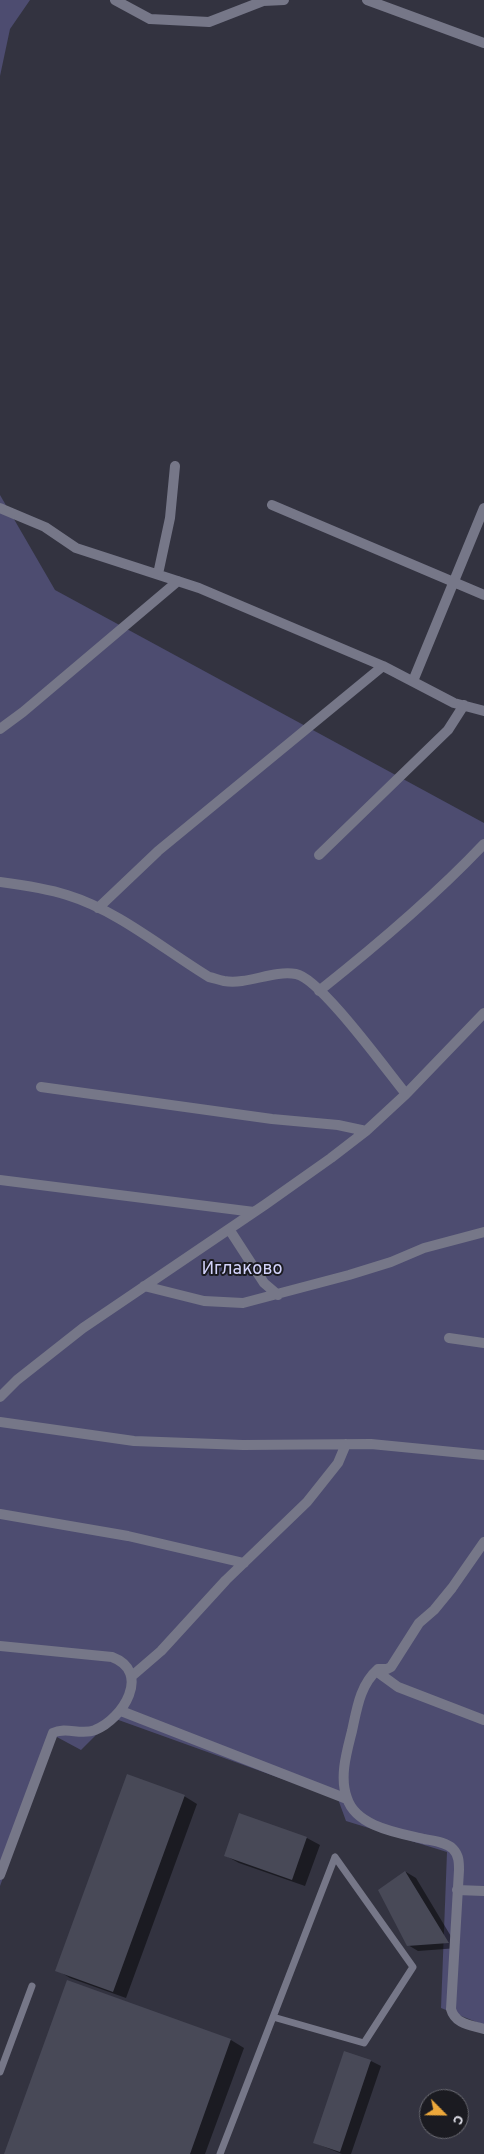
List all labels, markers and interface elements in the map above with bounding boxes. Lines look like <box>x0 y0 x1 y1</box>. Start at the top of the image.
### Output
park label: Иглаково <box>201 1259 283 1281</box>
north arrow <box>419 2089 469 2139</box>
text: С <box>448 2112 467 2127</box>

